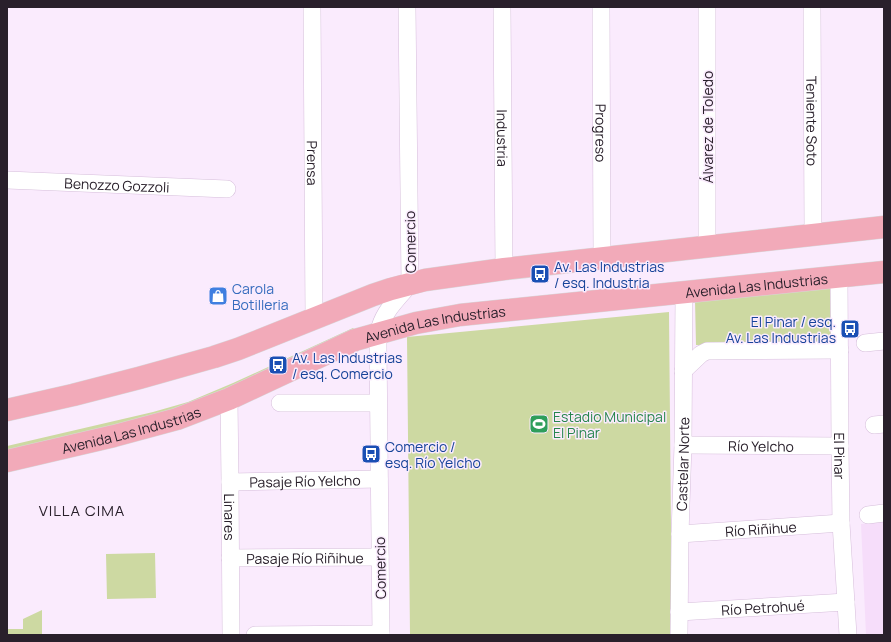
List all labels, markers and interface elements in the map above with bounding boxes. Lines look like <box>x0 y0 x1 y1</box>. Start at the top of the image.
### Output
street label: Álvarez de Toledo <box>698 71 717 183</box>
street label: Teniente Soto <box>803 76 822 166</box>
street label: Progreso <box>592 104 611 162</box>
street label: Industria <box>493 109 513 167</box>
street label: Prensa <box>303 141 323 185</box>
street label: Benozzo Gozzoli <box>64 173 170 196</box>
street label: Comercio <box>400 211 420 273</box>
place label: Av. Las Industrias / esq. Industria <box>554 257 664 292</box>
bus stop icon: Av. Las Industrias / esq. Industria <box>529 263 551 285</box>
street label: Avenida Las Industrias <box>684 268 829 302</box>
place label: Carola Botilleria <box>232 279 289 314</box>
shop icon: Carola Botilleria <box>207 285 229 307</box>
street label: Avenida Las Industrias <box>362 301 506 346</box>
place label: El Pinar / esq. Av. Las Industrias <box>726 312 836 347</box>
bus stop icon: El Pinar / esq. Av. Las Industrias <box>839 318 861 340</box>
place label: Av. Las Industrias / esq. Comercio <box>292 348 402 383</box>
bus stop icon: Av. Las Industrias / esq. Comercio <box>267 354 289 376</box>
street label: Avenida Las Industrias <box>60 401 203 457</box>
place label: Estadio Municipal El Pinar <box>553 407 666 442</box>
sports icon: Estadio Municipal El Pinar <box>528 413 550 435</box>
street label: Castelar Norte <box>671 417 693 511</box>
street label: El Pinar <box>830 432 850 480</box>
street label: Río Yelcho <box>728 436 794 455</box>
place label: Comercio / esq. Río Yelcho <box>385 437 481 472</box>
bus stop icon: Comercio / esq. Río Yelcho <box>360 443 382 465</box>
street label: Pasaje Río Yelcho <box>249 470 361 491</box>
street label: Linares <box>221 493 240 541</box>
district label: VILLA CIMA <box>39 500 125 521</box>
street label: Río Riñihue <box>724 517 797 540</box>
street label: Comercio <box>370 537 390 599</box>
street label: Pasaje Río Riñihue <box>246 548 364 567</box>
street label: Río Petrohué <box>721 595 805 619</box>

